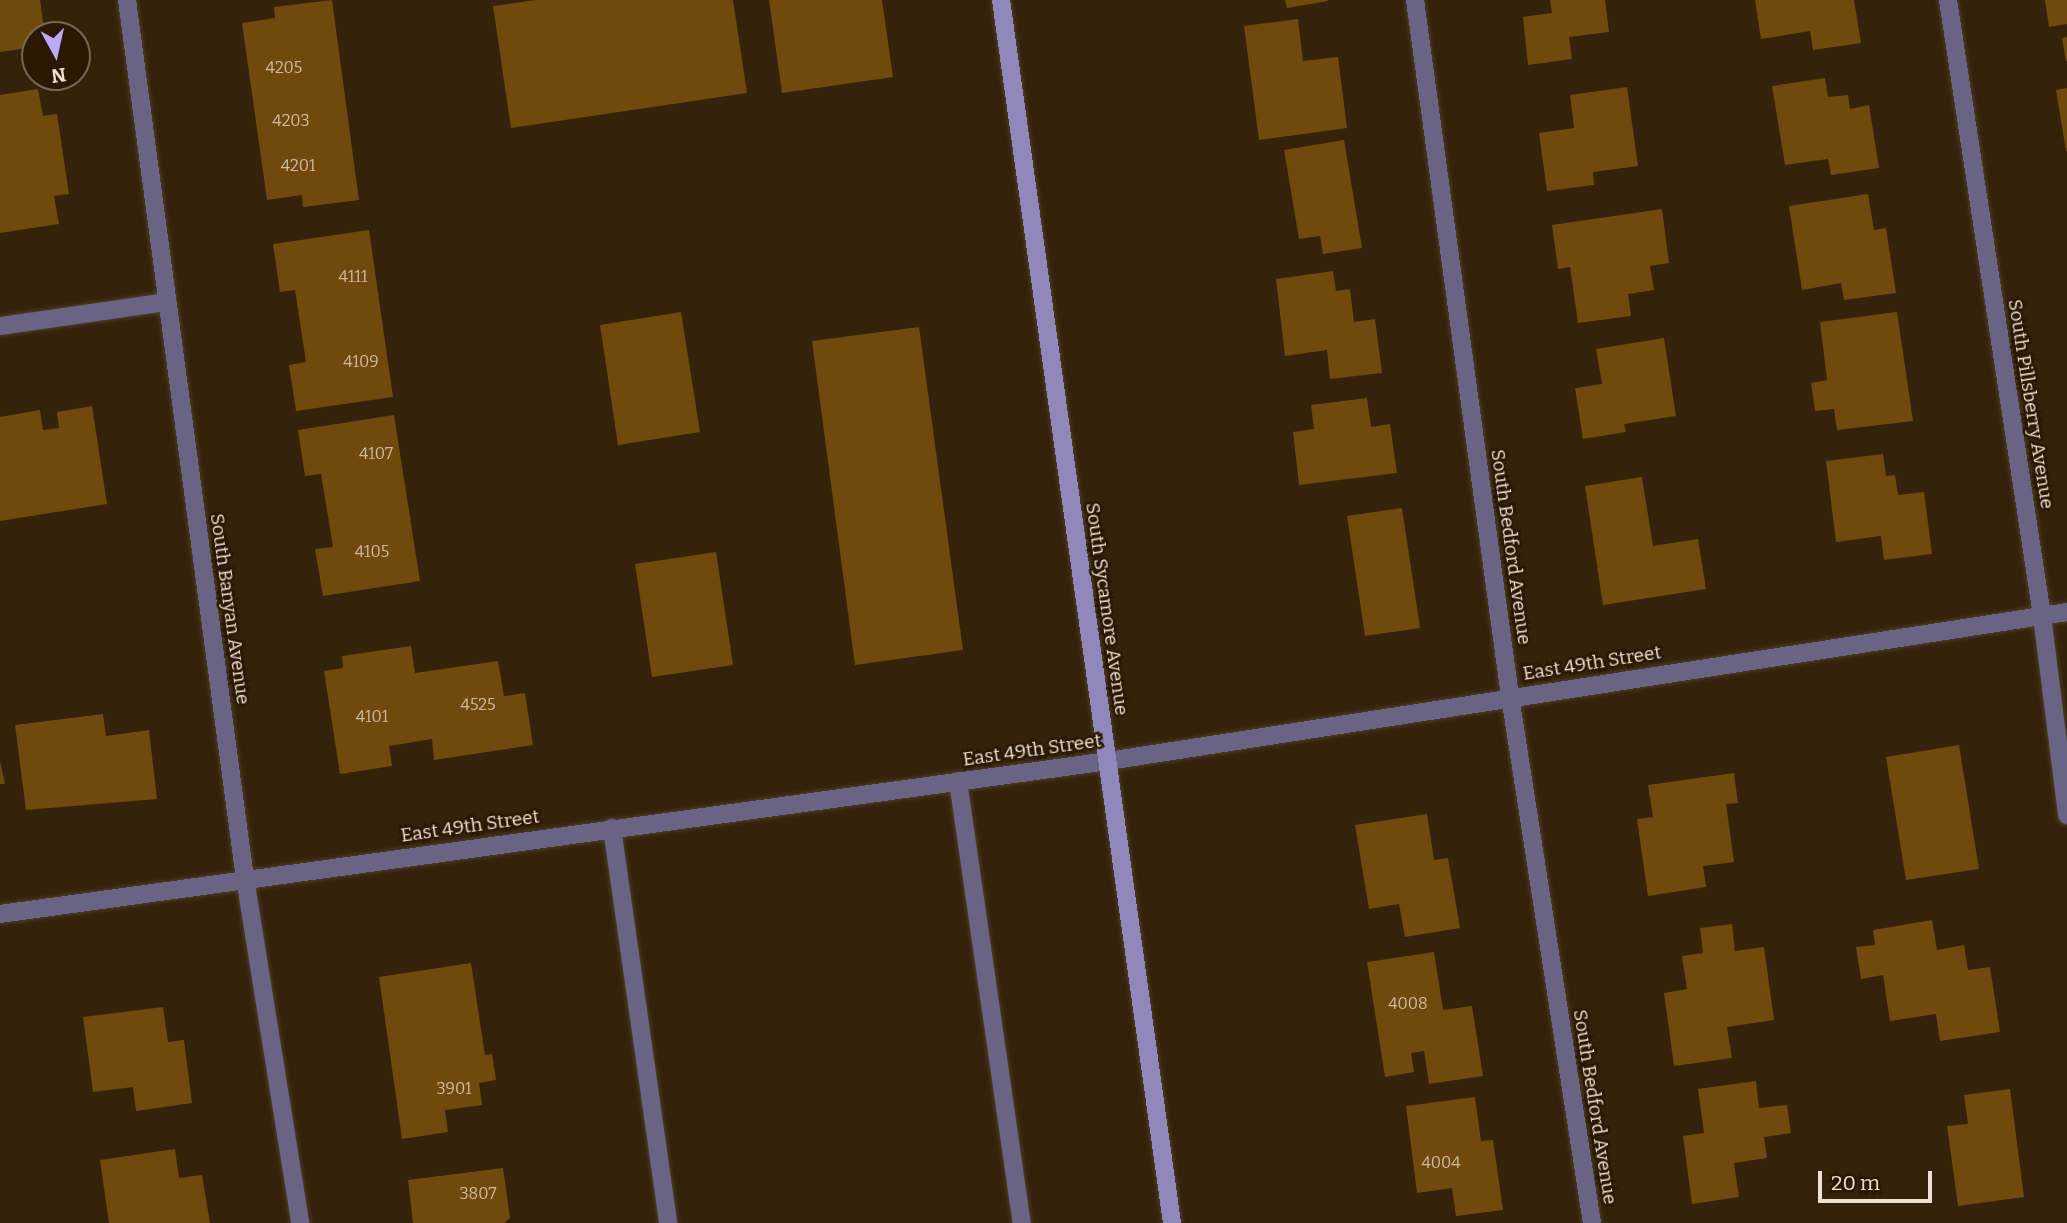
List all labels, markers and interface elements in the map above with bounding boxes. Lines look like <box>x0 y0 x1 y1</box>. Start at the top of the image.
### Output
north arrow <box>21 21 91 91</box>
house number: 4205 <box>266 58 302 78</box>
text: N <box>50 63 68 88</box>
house number: 4203 <box>272 111 310 131</box>
house number: 4201 <box>281 156 315 176</box>
house number: 4111 <box>339 267 367 287</box>
street label: South Pillsberry Avenue <box>2003 298 2059 510</box>
house number: 4109 <box>343 352 379 372</box>
house number: 4107 <box>359 444 393 464</box>
street label: South Bedford Avenue <box>1486 448 1536 646</box>
street label: South Sycamore Avenue <box>1081 501 1133 717</box>
street label: South Banyan Avenue <box>205 512 255 706</box>
house number: 4105 <box>355 542 389 562</box>
street label: East 49th Street <box>1521 641 1663 685</box>
house number: 4525 <box>461 695 495 715</box>
house number: 4101 <box>356 707 388 727</box>
street label: East 49th Street <box>961 729 1103 771</box>
street label: East 49th Street <box>399 805 541 847</box>
house number: 4008 <box>1388 994 1428 1014</box>
street label: South Bedford Avenue <box>1568 1008 1622 1206</box>
house number: 3901 <box>436 1079 472 1099</box>
house number: 4004 <box>1421 1153 1461 1173</box>
scale bar <box>1822 1156 1936 1200</box>
text: 20 m <box>1831 1170 1880 1196</box>
house number: 3807 <box>459 1184 497 1204</box>

